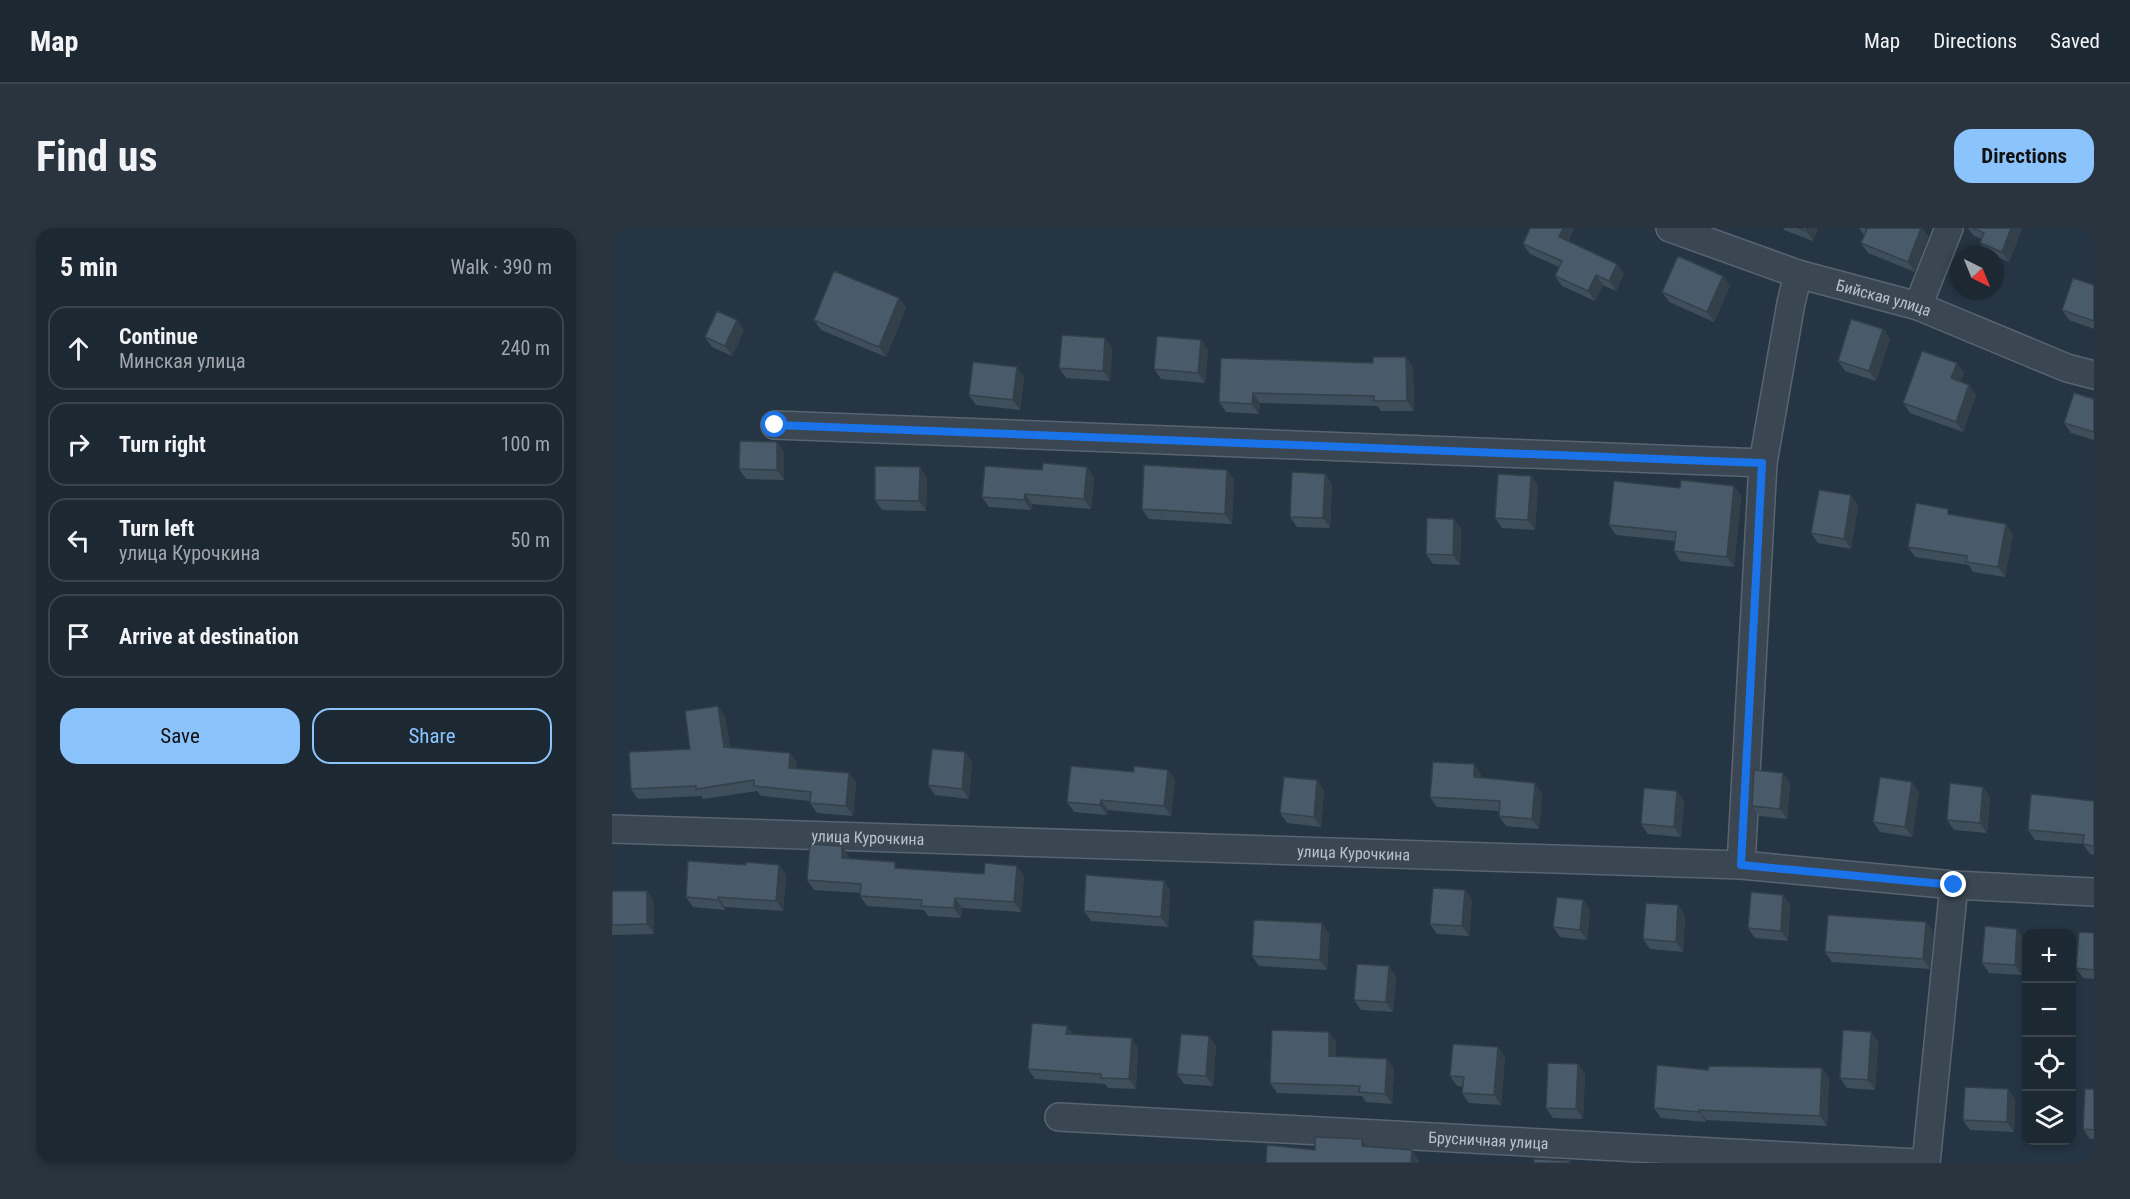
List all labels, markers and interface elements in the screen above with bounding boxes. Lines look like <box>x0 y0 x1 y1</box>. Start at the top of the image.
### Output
text: Map <box>30 25 78 58</box>
text: Map <box>1864 29 1900 53</box>
text: Directions <box>1933 29 2017 53</box>
text: Saved <box>2050 29 2100 53</box>
button: Directions <box>1954 129 2094 183</box>
text: Find us <box>36 132 157 181</box>
north arrow <box>1950 246 2004 300</box>
text: 5 min <box>60 252 118 282</box>
text: Walk · 390 m <box>451 255 552 279</box>
street label: Бийская улица <box>1834 275 1934 320</box>
text: Continue <box>119 324 198 349</box>
icon: ahead <box>62 332 95 365</box>
text: 240 m <box>501 336 550 360</box>
text: Минская улица <box>119 349 246 373</box>
route start <box>761 411 787 437</box>
icon: right <box>62 428 95 461</box>
text: Turn right <box>119 432 206 457</box>
text: 100 m <box>501 432 550 456</box>
text: Turn left <box>119 516 194 541</box>
icon: left <box>62 524 95 557</box>
text: 50 m <box>511 528 550 552</box>
text: улица Курочкина <box>119 541 260 565</box>
icon: arrive <box>62 620 95 653</box>
text: Arrive at destination <box>119 624 299 649</box>
button: Save <box>60 708 300 764</box>
button: Share <box>312 708 552 764</box>
street label: улица Курочкина <box>811 826 925 848</box>
street label: улица Курочкина <box>1297 841 1410 864</box>
route end <box>1940 871 1966 897</box>
map controls <box>2022 929 2076 1145</box>
button: + <box>2022 929 2076 983</box>
button: − <box>2022 983 2076 1037</box>
button: locate <box>2022 1037 2076 1091</box>
button: layers <box>2022 1091 2076 1145</box>
street label: Брусничная улица <box>1428 1127 1549 1153</box>

